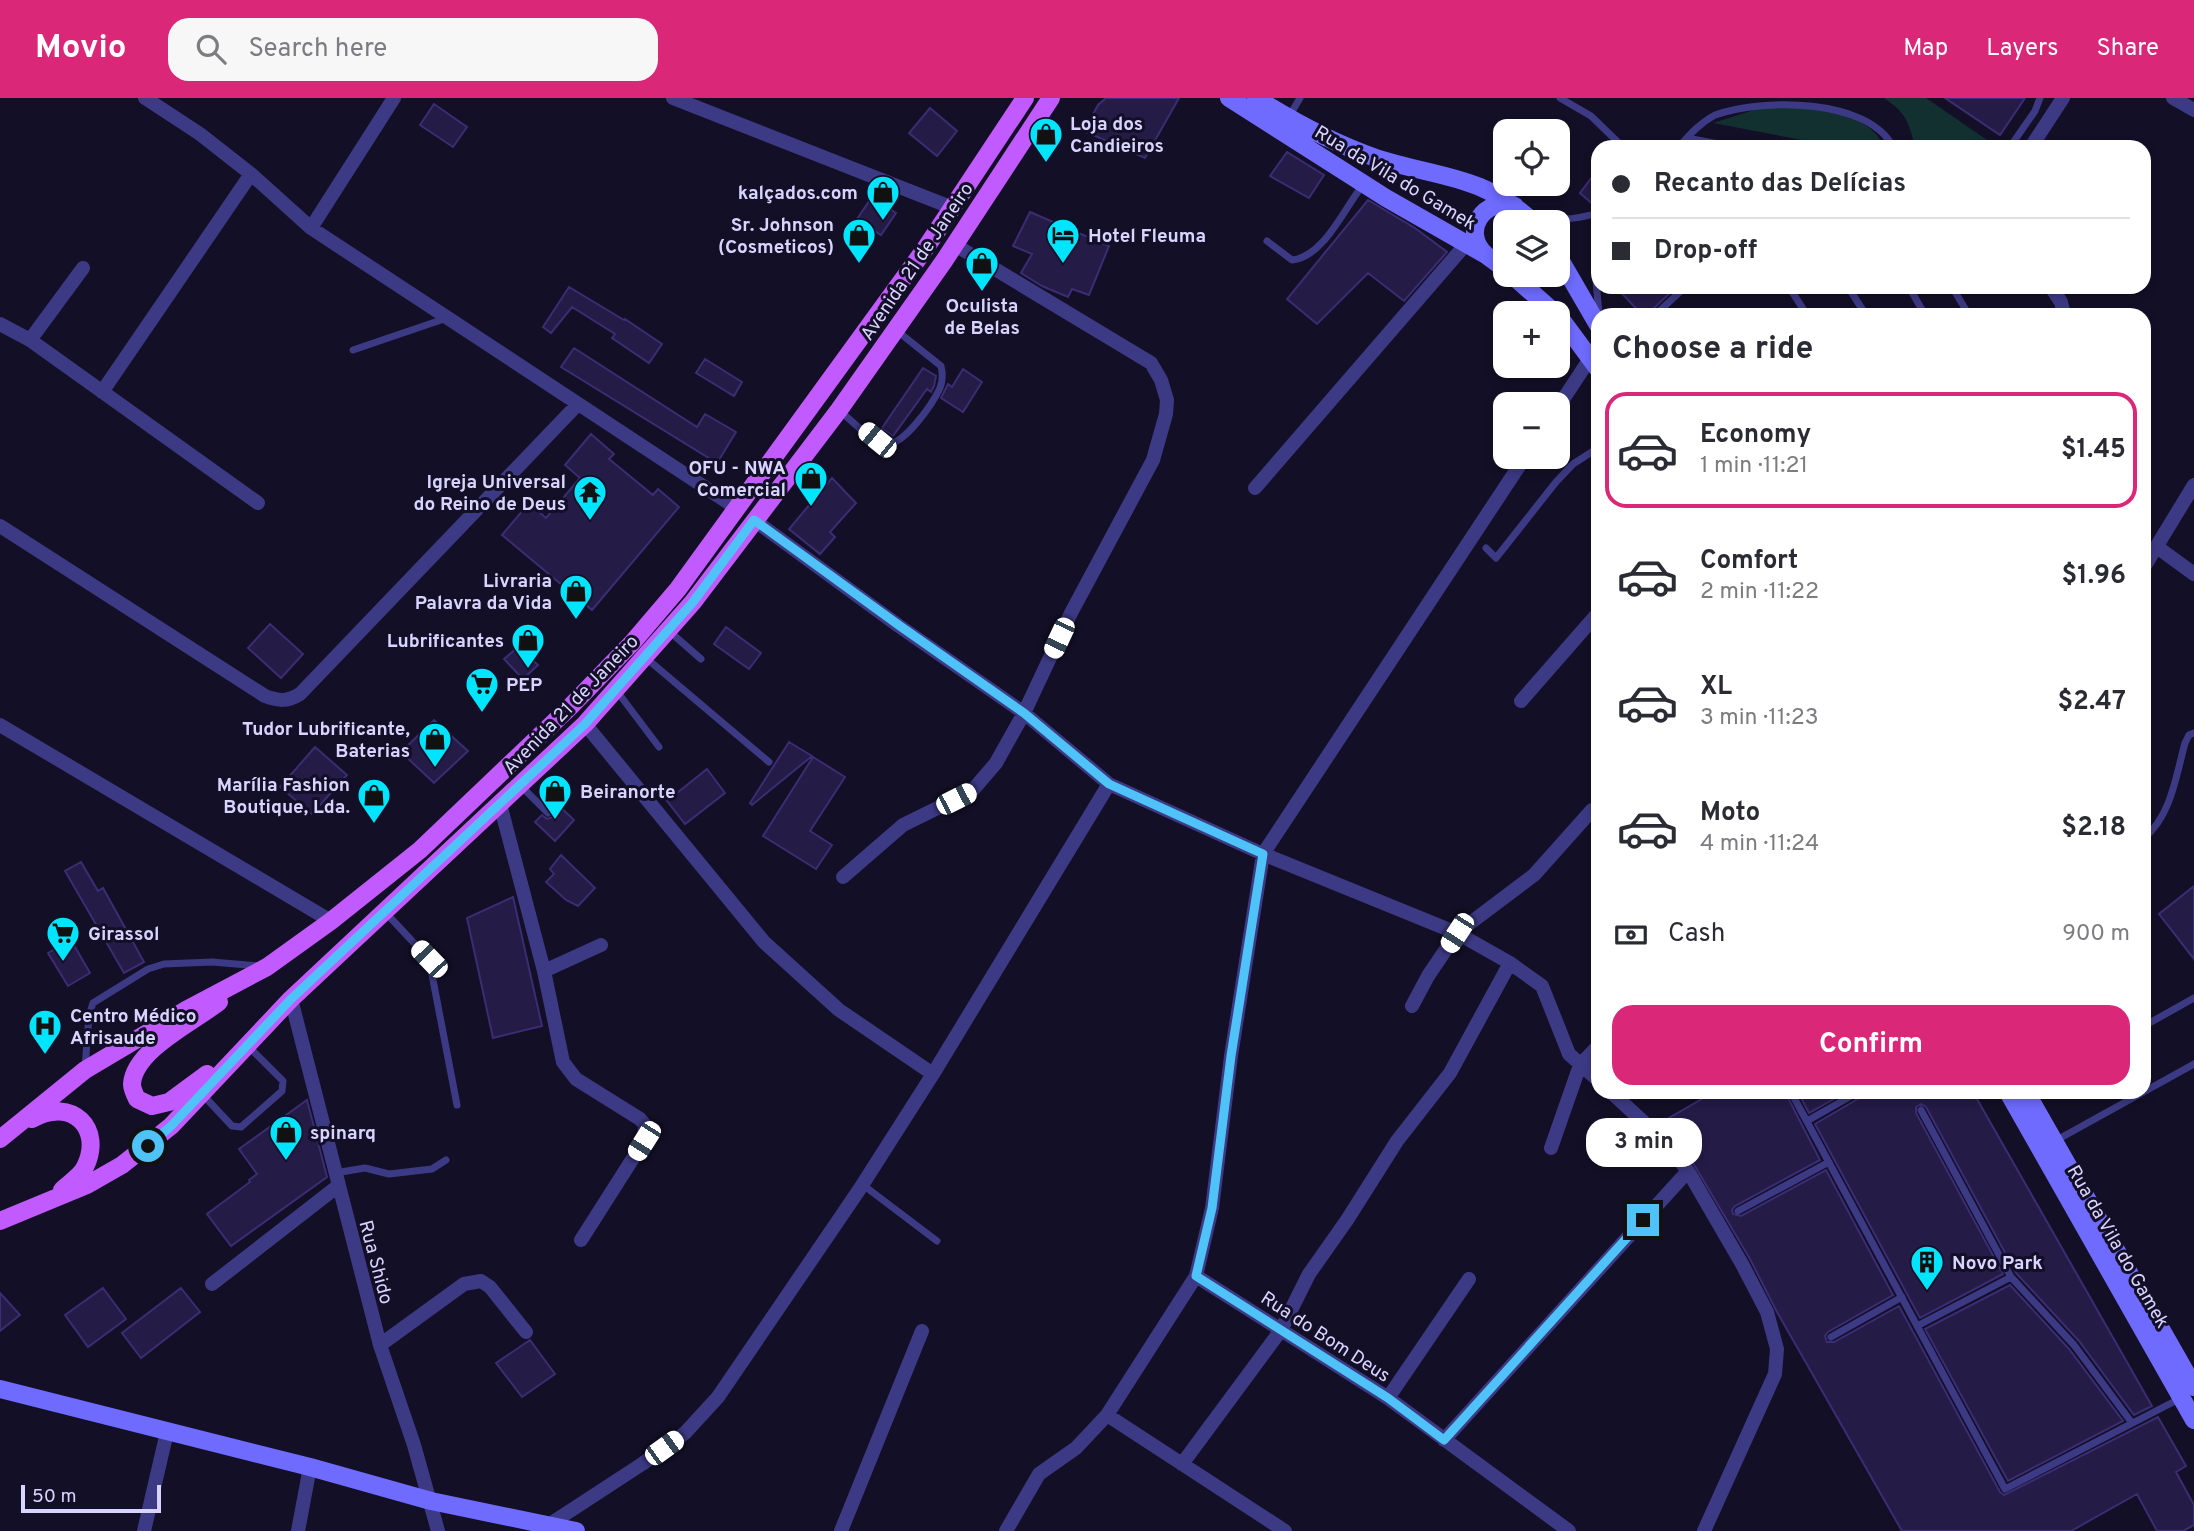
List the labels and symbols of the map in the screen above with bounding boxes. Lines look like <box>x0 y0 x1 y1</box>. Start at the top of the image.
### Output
place label: Loja dos Candieiros <box>1070 113 1164 159</box>
shop icon: Loja dos Candieiros <box>1027 115 1065 164</box>
street label: Rua da Vila do Gamek <box>1310 121 1480 236</box>
shop icon: kalçados.com <box>864 173 902 222</box>
street label: Avenida 21 de Janeiro <box>856 179 979 346</box>
place label: kalçados.com <box>738 182 858 206</box>
place label: Sr. Johnson (Cosmeticos) <box>718 214 834 260</box>
shop icon: Sr. Johnson (Cosmeticos) <box>840 216 878 265</box>
hotel icon: Hotel Fleuma <box>1044 216 1082 265</box>
place label: Hotel Fleuma <box>1088 225 1206 249</box>
shop icon: Oculista de Belas <box>963 244 1001 293</box>
place label: Oculista de Belas <box>944 295 1020 341</box>
car <box>855 419 900 461</box>
place label: OFU - NWA Comercial <box>688 457 786 503</box>
shop icon: OFU - NWA Comercial <box>792 459 830 508</box>
place label: Igreja Universal do Reino de Deus <box>414 471 566 517</box>
temple icon: Igreja Universal do Reino de Deus <box>571 473 609 522</box>
place label: Livraria Palavra da Vida <box>415 570 552 616</box>
shop icon: Livraria Palavra da Vida <box>557 572 595 621</box>
car <box>1041 615 1078 661</box>
shop icon: Lubrificantes <box>509 621 547 670</box>
place label: Lubrificantes <box>387 630 504 654</box>
street label: Avenida 21 de Janeiro <box>498 630 644 780</box>
supermarket icon: PEP <box>463 665 501 714</box>
place label: PEP <box>506 674 542 698</box>
place label: Tudor Lubrificante, Baterias <box>242 718 410 764</box>
shop icon: Tudor Lubrificante, Baterias <box>416 720 454 769</box>
shop icon: Beiranorte <box>536 772 574 821</box>
place label: Marília Fashion Boutique, Lda. <box>217 774 350 820</box>
shop icon: Marília Fashion Boutique, Lda. <box>355 776 393 825</box>
car <box>933 780 980 818</box>
place label: Beiranorte <box>580 781 675 805</box>
car <box>1437 910 1478 956</box>
supermarket icon: Girassol <box>44 914 82 963</box>
place label: Girassol <box>88 923 159 947</box>
car <box>407 937 452 981</box>
place label: Centro Médico Afrisaude <box>70 1005 197 1051</box>
hospital icon: Centro Médico Afrisaude <box>26 1007 64 1056</box>
shop icon: spinarq <box>267 1113 305 1162</box>
car <box>624 1118 665 1164</box>
callout: 3 min <box>1585 1118 1701 1168</box>
place label: spinarq <box>310 1122 376 1146</box>
route start <box>132 1130 164 1162</box>
street label: Rua da Vila do Gamek <box>2061 1161 2174 1333</box>
route end <box>1627 1204 1659 1236</box>
street label: Rua Shido <box>352 1218 398 1307</box>
building icon: Novo Park <box>1908 1243 1946 1292</box>
place label: Novo Park <box>1952 1252 2043 1276</box>
street label: Rua do Bom Deus <box>1256 1287 1394 1389</box>
car <box>641 1427 688 1469</box>
scale bar <box>21 1482 161 1514</box>

